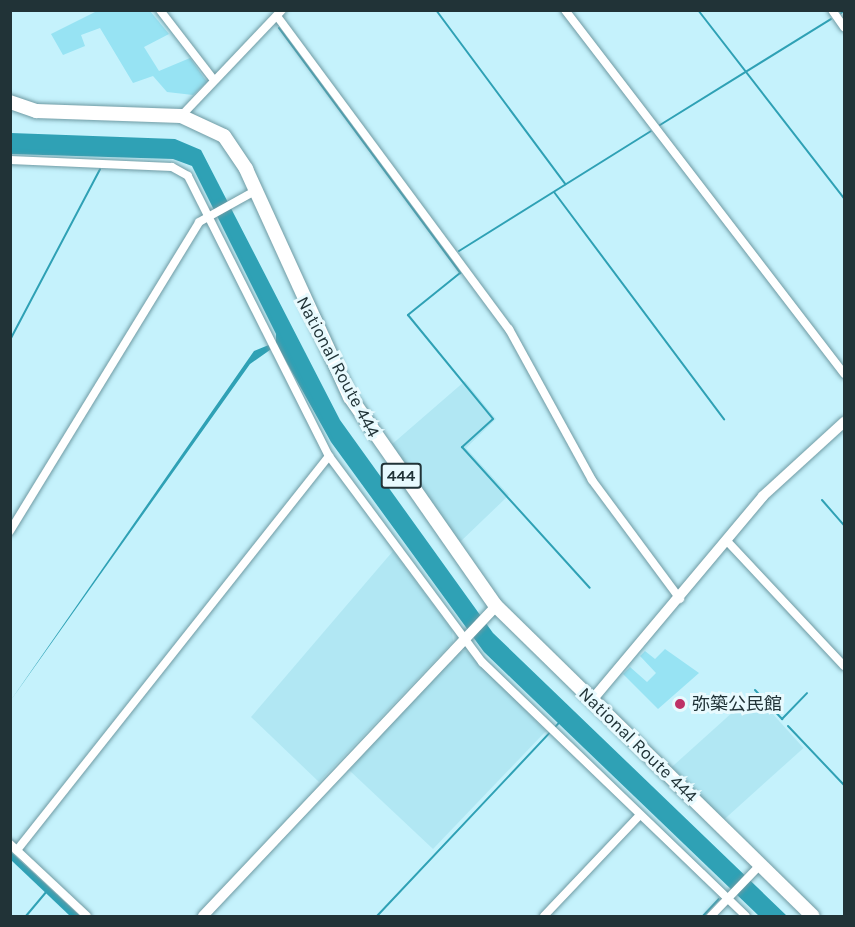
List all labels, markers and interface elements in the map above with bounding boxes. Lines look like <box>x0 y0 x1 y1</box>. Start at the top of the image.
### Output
street label: National Route 444 <box>292 293 384 441</box>
road number: 444 <box>380 463 422 489</box>
street label: National Route 444 <box>574 683 702 807</box>
place label: 弥築公民館 <box>692 693 782 715</box>
marker: 弥築公民館 <box>673 697 687 711</box>

